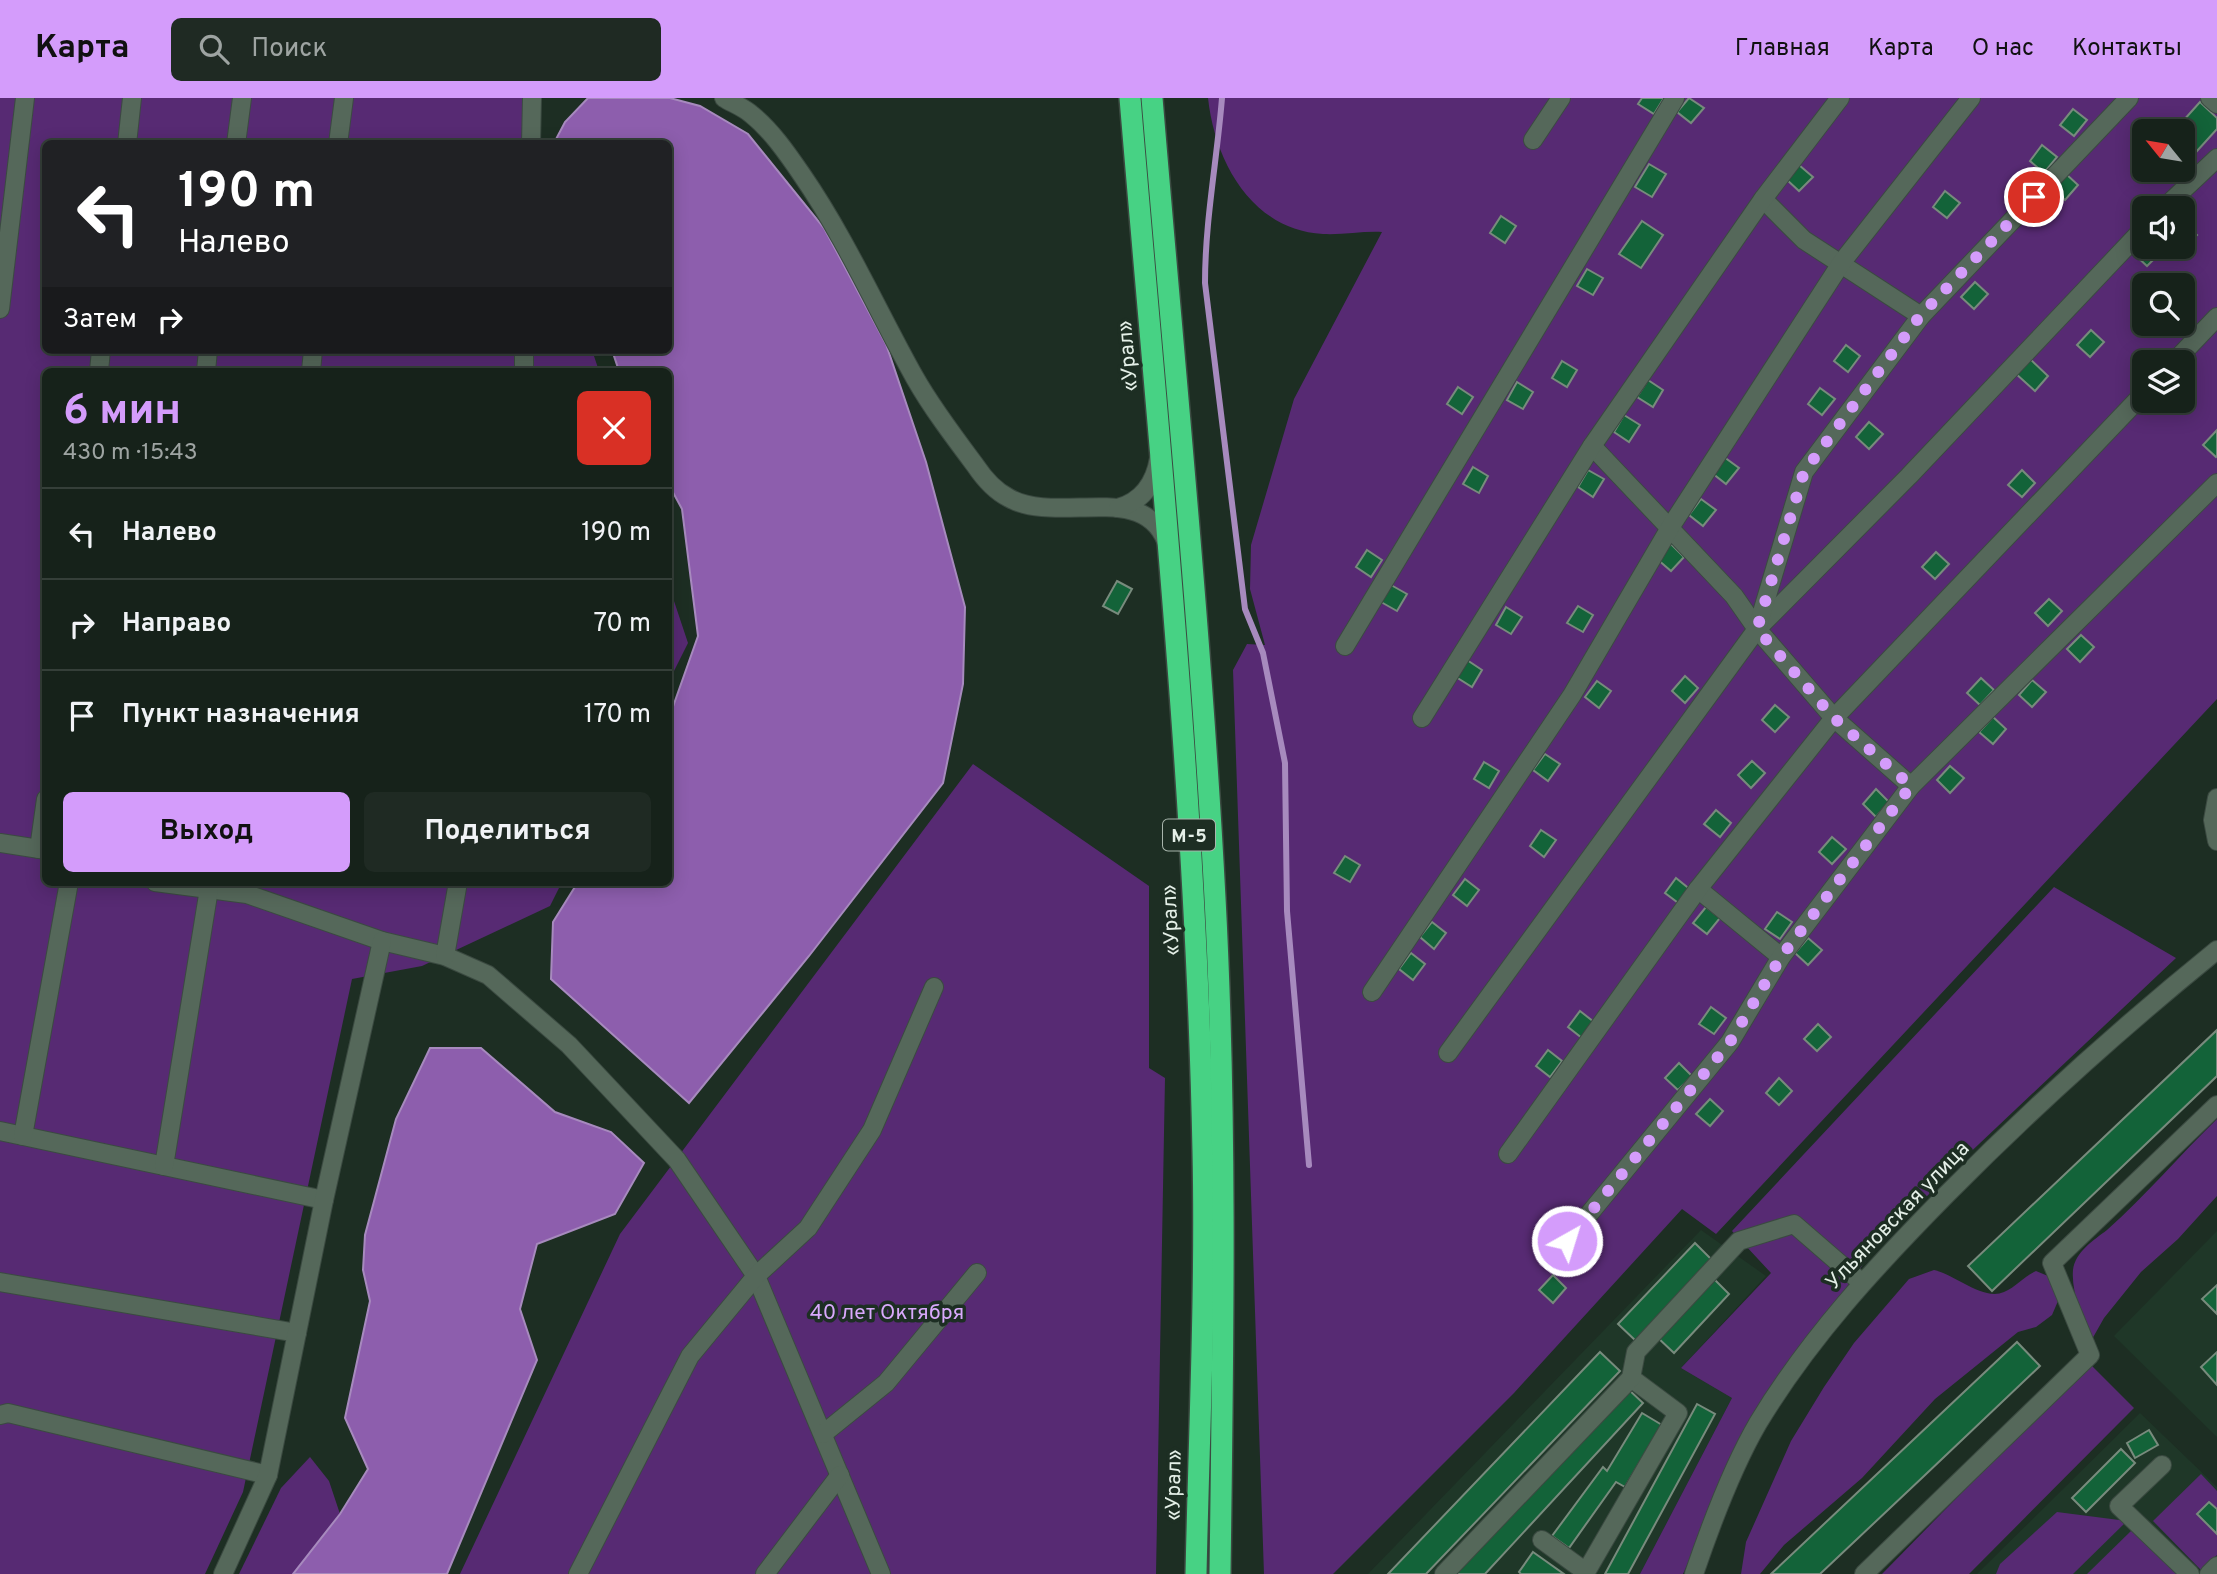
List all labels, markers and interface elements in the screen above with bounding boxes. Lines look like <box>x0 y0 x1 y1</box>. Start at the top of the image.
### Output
search box <box>171 18 661 81</box>
text: Карта <box>35 28 129 70</box>
icon: search <box>195 30 233 68</box>
text: Поиск <box>251 33 327 66</box>
text: Главная <box>1735 34 1830 64</box>
text: Карта <box>1868 34 1934 64</box>
text: О нас <box>1972 34 2034 64</box>
text: Контакты <box>2072 34 2182 64</box>
north arrow <box>2132 119 2194 182</box>
map controls <box>2132 119 2195 413</box>
text: 190 m <box>178 163 315 225</box>
pin <box>2004 167 2064 227</box>
icon: left <box>63 168 154 259</box>
icon: arrive <box>2015 178 2053 216</box>
button: sound <box>2132 196 2195 259</box>
text: Налево <box>178 224 290 264</box>
button: search <box>2132 273 2195 336</box>
icon: right <box>151 301 189 339</box>
text: Затем <box>63 304 137 337</box>
street label: «Урал» <box>1112 319 1145 392</box>
button: layers <box>2132 350 2195 413</box>
text: 6 мин <box>63 386 181 439</box>
button: close <box>577 391 651 465</box>
text: 430 m · 15:43 <box>63 439 198 468</box>
icon: left <box>63 515 101 553</box>
text: Налево <box>122 517 217 550</box>
text: 190 m <box>581 517 651 550</box>
icon: right <box>63 606 101 644</box>
text: Направо <box>122 608 231 641</box>
text: 70 m <box>593 608 651 641</box>
icon: arrive <box>63 697 101 735</box>
text: Пункт назначения <box>122 699 360 732</box>
text: 170 m <box>584 699 651 732</box>
button: Выход <box>63 792 350 872</box>
button: Поделиться <box>364 792 651 872</box>
road number: М-5 <box>1163 820 1215 850</box>
street label: «Урал» <box>1156 884 1187 956</box>
street label: Ульяновская улица <box>1820 1136 1976 1296</box>
position arrow <box>1530 1204 1604 1278</box>
park label: 40 лет Октября <box>810 1300 964 1327</box>
street label: «Урал» <box>1160 1449 1189 1521</box>

